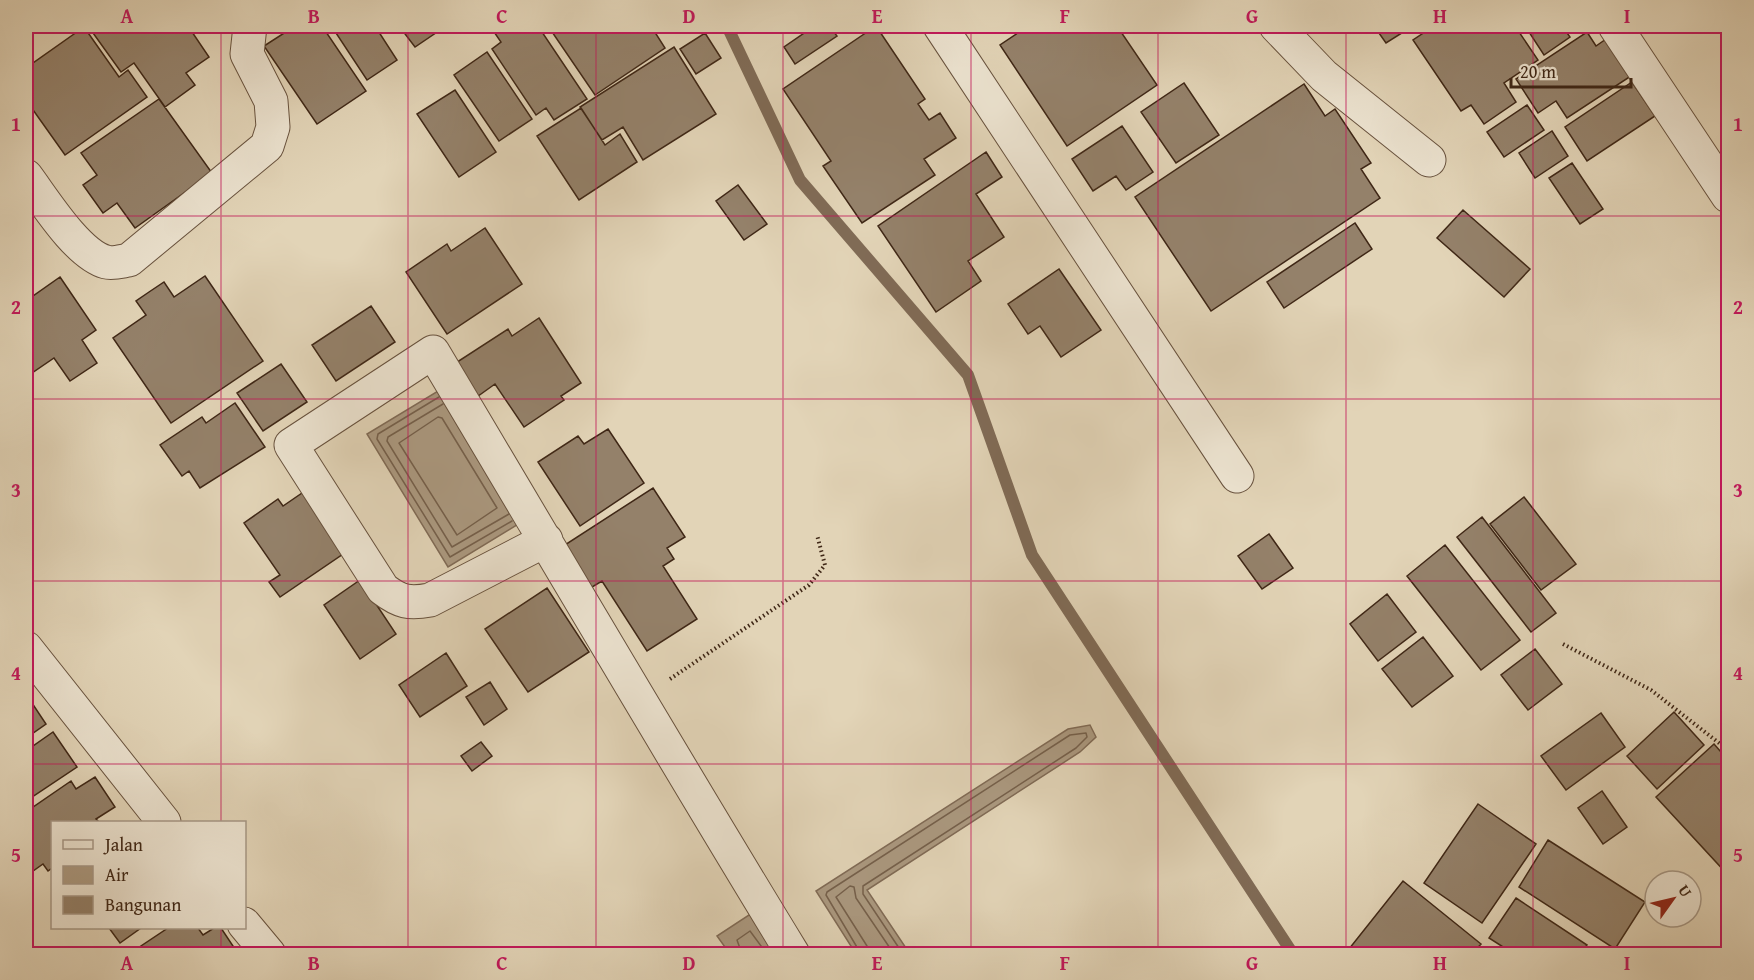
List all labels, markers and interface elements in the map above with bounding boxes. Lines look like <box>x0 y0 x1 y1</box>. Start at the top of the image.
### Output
text: A <box>121 1 134 30</box>
text: B <box>308 1 320 30</box>
text: C <box>496 1 508 30</box>
text: D <box>682 1 696 30</box>
text: E <box>872 1 883 30</box>
text: F <box>1060 1 1070 30</box>
text: G <box>1246 1 1258 30</box>
text: H <box>1433 1 1447 30</box>
text: I <box>1624 1 1630 30</box>
scale bar <box>1511 51 1631 89</box>
text: 20 m <box>1520 58 1556 85</box>
text: 1 <box>11 109 21 138</box>
text: 1 <box>1733 109 1743 138</box>
text: 2 <box>11 292 21 321</box>
text: 2 <box>1733 292 1743 321</box>
text: 3 <box>11 475 21 504</box>
text: 3 <box>1733 475 1743 504</box>
text: 4 <box>11 658 21 687</box>
text: 4 <box>1733 658 1743 687</box>
legend <box>51 821 246 929</box>
text: Jalan <box>103 831 143 858</box>
text: 5 <box>11 840 21 869</box>
text: 5 <box>1733 840 1743 869</box>
text: Air <box>105 861 129 888</box>
north arrow <box>1643 869 1703 929</box>
text: U <box>1672 879 1699 902</box>
text: Bangunan <box>105 891 181 918</box>
text: A <box>121 948 134 977</box>
text: B <box>308 948 320 977</box>
text: C <box>496 948 508 977</box>
text: D <box>682 948 696 977</box>
text: E <box>872 948 883 977</box>
text: F <box>1060 948 1070 977</box>
text: G <box>1246 948 1258 977</box>
text: H <box>1433 948 1447 977</box>
text: I <box>1624 948 1630 977</box>

